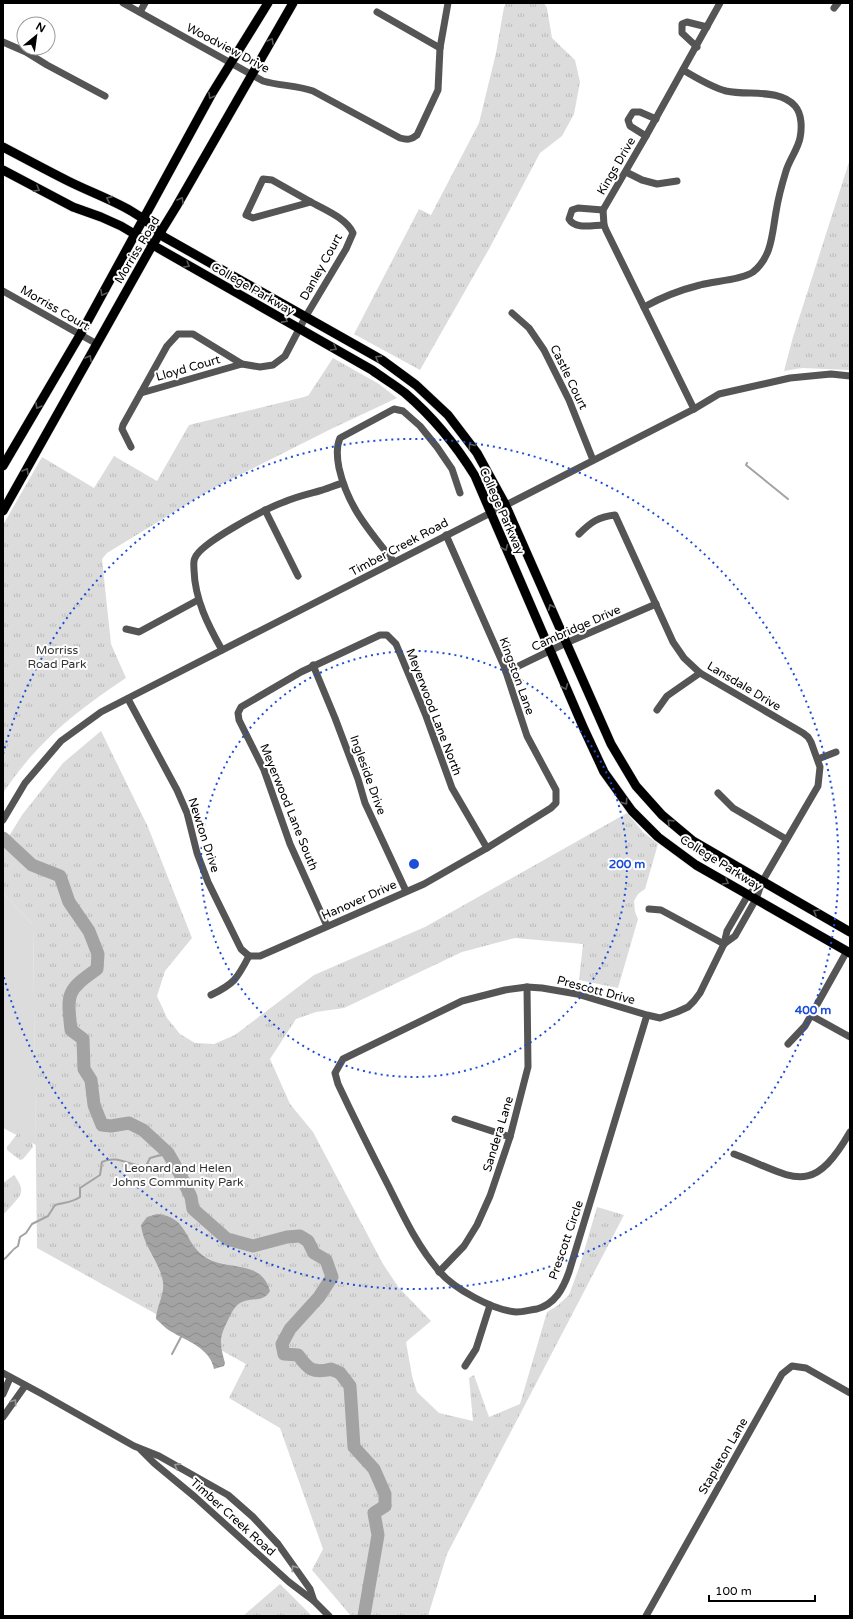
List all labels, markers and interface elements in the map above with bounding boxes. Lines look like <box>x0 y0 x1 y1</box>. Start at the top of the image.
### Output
north arrow <box>16 16 56 56</box>
text: N <box>34 20 48 36</box>
street label: Woodview Drive <box>184 20 272 76</box>
one-way arrow <box>267 38 274 45</box>
one-way arrow <box>208 92 215 99</box>
street label: Kings Drive <box>594 134 638 197</box>
one-way arrow <box>33 184 40 191</box>
one-way arrow <box>106 196 113 204</box>
one-way arrow <box>176 196 183 204</box>
street label: Morriss Road <box>112 214 162 286</box>
street label: Danley Court <box>297 231 345 303</box>
street label: College Parkway <box>209 259 298 319</box>
one-way arrow <box>182 260 190 267</box>
street label: Morriss Court <box>18 283 92 334</box>
one-way arrow <box>100 288 107 296</box>
one-way arrow <box>281 316 288 323</box>
street label: Castle Court <box>547 342 591 412</box>
one-way arrow <box>330 343 337 350</box>
street label: Lloyd Court <box>154 352 222 384</box>
one-way arrow <box>84 355 92 362</box>
one-way arrow <box>375 355 382 362</box>
one-way arrow <box>36 402 43 409</box>
one-way arrow <box>469 444 476 451</box>
street label: College Parkway <box>477 465 528 557</box>
one-way arrow <box>21 468 28 475</box>
street label: Timber Creek Road <box>347 515 451 579</box>
one-way arrow <box>501 544 509 551</box>
street label: Cambridge Drive <box>529 602 623 654</box>
one-way arrow <box>547 604 555 611</box>
street label: Kingston Lane <box>496 635 538 717</box>
park label: Morriss Road Park <box>28 643 87 671</box>
street label: Meyerwood Lane North <box>403 647 465 777</box>
street label: Lansdale Drive <box>705 658 784 714</box>
one-way arrow <box>560 683 568 691</box>
street label: Ingleside Drive <box>347 733 389 817</box>
street label: Meyerwood Lane South <box>257 742 321 872</box>
street label: Newton Drive <box>185 796 223 874</box>
one-way arrow <box>621 798 628 805</box>
one-way arrow <box>667 819 675 827</box>
street label: College Parkway <box>677 832 765 894</box>
centre of rings <box>407 857 421 871</box>
text: 200 m <box>609 857 645 871</box>
street label: Hanover Drive <box>319 877 399 923</box>
one-way arrow <box>722 878 729 885</box>
one-way arrow <box>813 910 820 917</box>
street label: Prescott Drive <box>555 973 637 1007</box>
text: 400 m <box>795 1003 831 1017</box>
street label: Sandera Lane <box>480 1094 516 1173</box>
park label: Leonard and Helen Johns Community Park <box>112 1161 244 1189</box>
street label: Prescott Circle <box>546 1198 586 1281</box>
one-way arrow <box>9 1399 16 1406</box>
street label: Stapleton Lane <box>695 1415 751 1497</box>
one-way arrow <box>174 1463 181 1470</box>
street label: Timber Creek Road <box>188 1475 278 1559</box>
one-way arrow <box>291 1565 299 1572</box>
scale bar <box>709 1577 815 1603</box>
text: 100 m <box>715 1584 752 1598</box>

